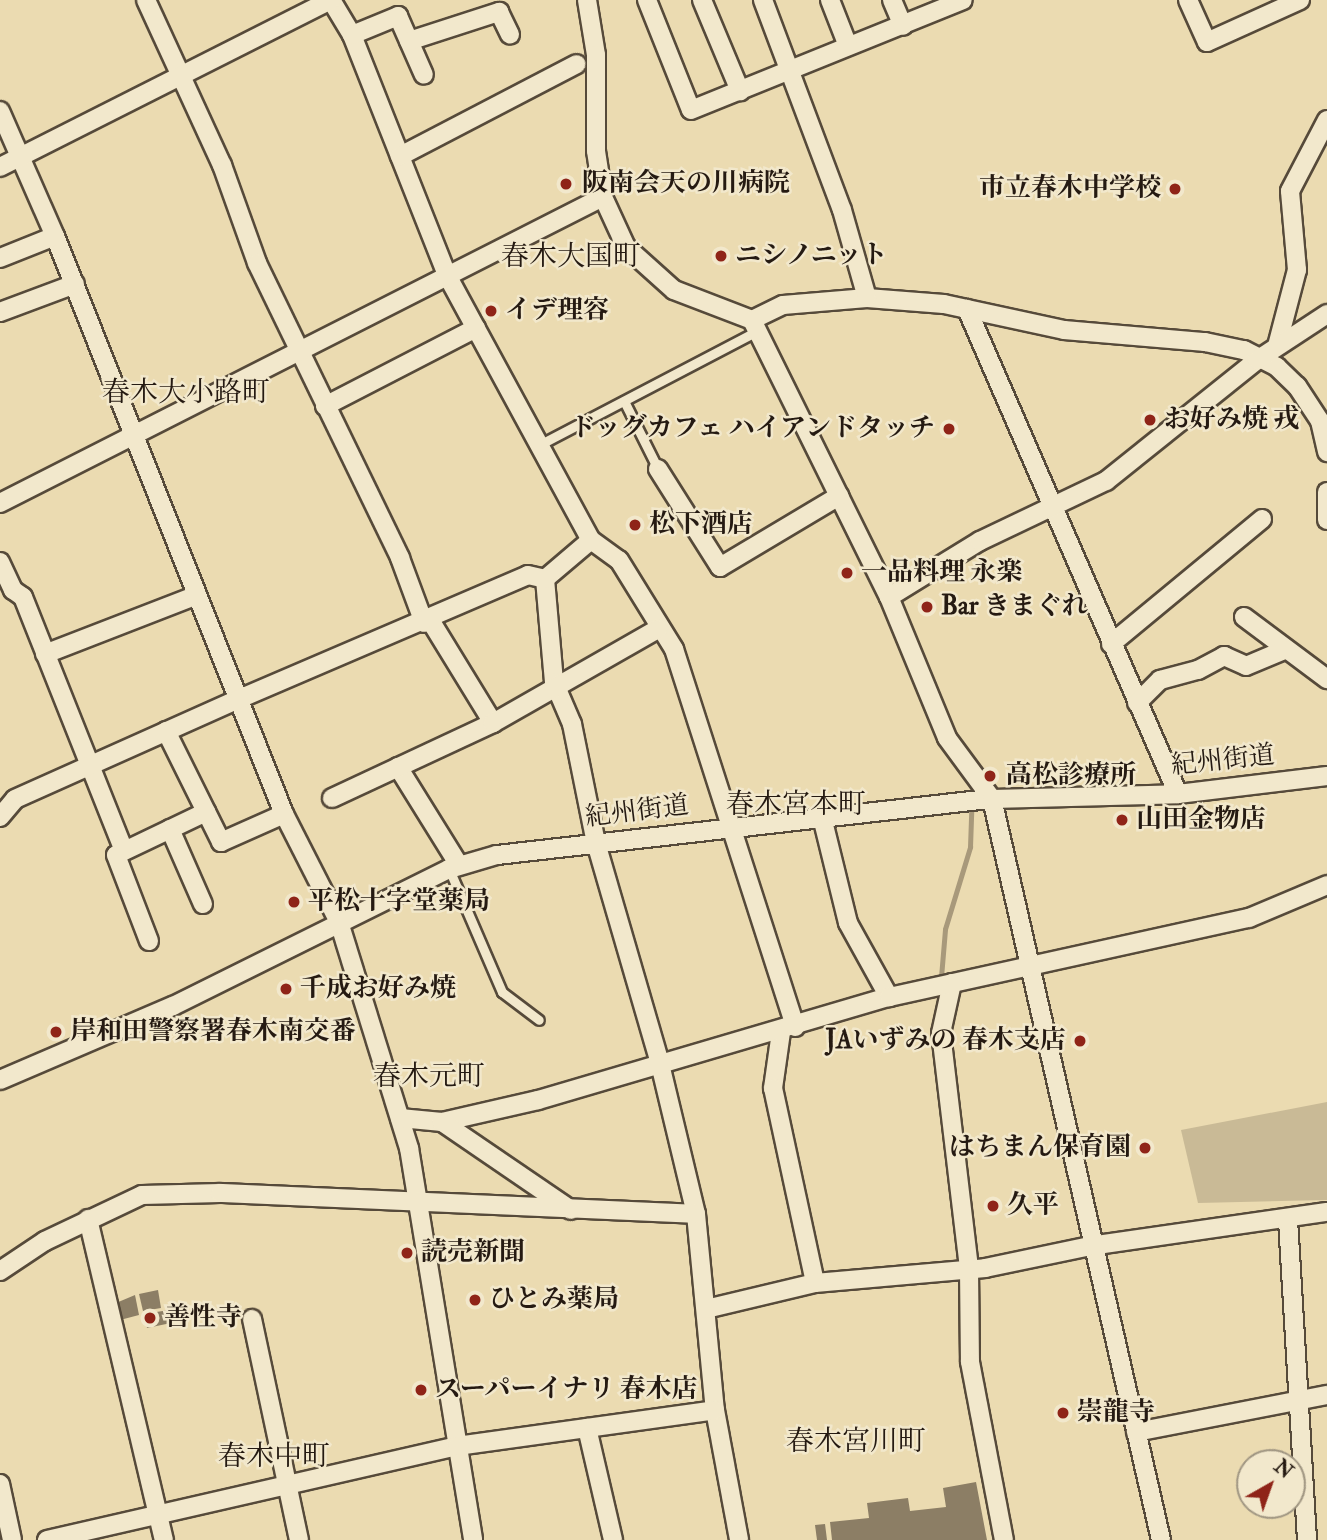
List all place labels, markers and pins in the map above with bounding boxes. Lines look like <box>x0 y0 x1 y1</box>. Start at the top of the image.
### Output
place label: 阪南会天の川病院 <box>582 168 790 200</box>
place label: 市立春木中学校 <box>979 173 1161 205</box>
marker: 阪南会天の川病院 <box>556 174 576 194</box>
marker: 市立春木中学校 <box>1167 181 1183 197</box>
place label: ニシノニット <box>735 240 891 272</box>
marker: ニシノニット <box>713 248 729 264</box>
place label: イデ理容 <box>505 295 609 327</box>
marker: イデ理容 <box>483 303 499 319</box>
place label: お好み焼 戎 <box>1164 404 1299 436</box>
marker: お好み焼 戎 <box>1142 412 1158 428</box>
place label: ドッグカフェ ハイアンドタッチ <box>566 413 935 445</box>
marker: ドッグカフェ ハイアンドタッチ <box>941 421 957 437</box>
place label: 松下酒店 <box>649 509 753 541</box>
marker: 松下酒店 <box>627 517 643 533</box>
place label: 一品料理 永楽 <box>861 557 1022 589</box>
marker: 一品料理 永楽 <box>839 565 855 581</box>
place label: Bar きまぐれ <box>941 591 1088 623</box>
marker: Bar きまぐれ <box>919 599 935 615</box>
place label: 高松診療所 <box>1006 760 1136 792</box>
marker: 高松診療所 <box>980 766 1000 786</box>
place label: 山田金物店 <box>1136 804 1266 836</box>
marker: 山田金物店 <box>1114 812 1130 828</box>
place label: 平松十字堂薬局 <box>308 886 490 918</box>
marker: 平松十字堂薬局 <box>286 894 302 910</box>
place label: 千成お好み焼 <box>300 973 456 1005</box>
marker: 千成お好み焼 <box>278 981 294 997</box>
place label: 岸和田警察署春木南交番 <box>70 1016 356 1048</box>
marker: 岸和田警察署春木南交番 <box>48 1024 64 1040</box>
place label: JAいずみの 春木支店 <box>826 1025 1066 1057</box>
marker: JAいずみの 春木支店 <box>1072 1033 1088 1049</box>
place label: はちまん保育園 <box>949 1132 1131 1164</box>
marker: はちまん保育園 <box>1137 1140 1153 1156</box>
place label: 久平 <box>1007 1190 1059 1222</box>
marker: 久平 <box>985 1198 1001 1214</box>
place label: 読売新聞 <box>421 1237 525 1269</box>
marker: 読売新聞 <box>399 1245 415 1261</box>
place label: ひとみ薬局 <box>489 1284 619 1316</box>
marker: ひとみ薬局 <box>467 1292 483 1308</box>
place label: 善性寺 <box>164 1302 242 1334</box>
marker: 善性寺 <box>142 1310 158 1326</box>
place label: スーパーイナリ 春木店 <box>435 1374 699 1406</box>
marker: スーパーイナリ 春木店 <box>413 1382 429 1398</box>
place label: 崇龍寺 <box>1077 1397 1155 1429</box>
marker: 崇龍寺 <box>1055 1405 1071 1421</box>

